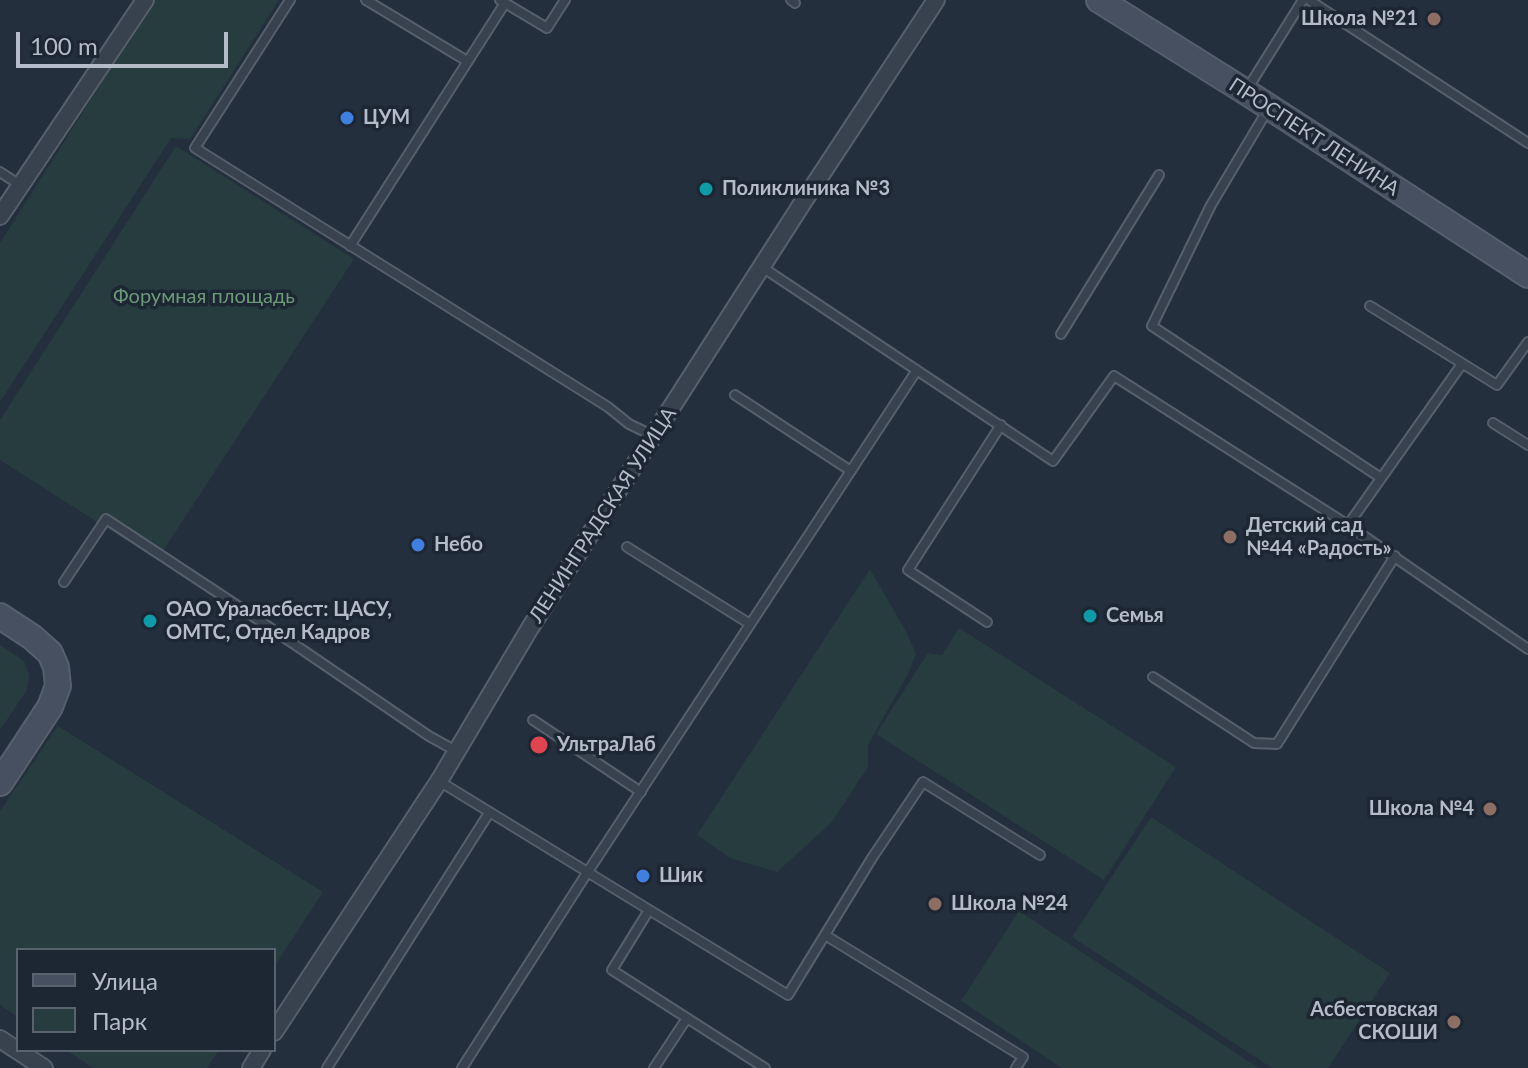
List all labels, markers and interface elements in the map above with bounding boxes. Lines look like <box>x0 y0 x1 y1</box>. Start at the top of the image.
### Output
place label: Школа №21 <box>1301 7 1418 31</box>
marker: Школа №21 <box>1425 10 1443 28</box>
scale bar <box>20 16 232 66</box>
text: 100 m <box>30 31 98 60</box>
street label: ПРОСПЕКТ ЛЕНИНА <box>1224 73 1404 201</box>
place label: ЦУМ <box>363 106 410 130</box>
marker: ЦУМ <box>338 109 356 127</box>
place label: Поликлиника №3 <box>722 177 890 201</box>
marker: Поликлиника №3 <box>697 180 715 198</box>
park label: Форумная площадь <box>113 285 295 309</box>
street label: ЛЕНИНГРАДСКАЯ УЛИЦА <box>524 403 682 627</box>
place label: Детский сад №44 «Радость» <box>1246 514 1392 561</box>
marker: Детский сад №44 «Радость» <box>1221 528 1239 546</box>
place label: Небо <box>434 533 483 557</box>
marker: Небо <box>409 536 427 554</box>
place label: ОАО Ураласбест: ЦАСУ, ОМТС, Отдел Кадров <box>166 598 392 645</box>
place label: Семья <box>1106 604 1164 628</box>
marker: Семья <box>1081 607 1099 625</box>
marker: ОАО Ураласбест: ЦАСУ, ОМТС, Отдел Кадров <box>141 612 159 630</box>
place label: УльтраЛаб <box>557 733 656 757</box>
marker: УльтраЛаб <box>528 734 550 756</box>
place label: Школа №4 <box>1369 797 1474 821</box>
marker: Школа №4 <box>1481 800 1499 818</box>
place label: Шик <box>659 864 703 888</box>
marker: Шик <box>634 867 652 885</box>
place label: Школа №24 <box>951 892 1068 916</box>
marker: Школа №24 <box>926 895 944 913</box>
legend <box>16 948 276 1052</box>
text: Улица <box>92 966 158 995</box>
place label: Асбестовская СКОШИ <box>1310 998 1438 1045</box>
text: Парк <box>92 1006 147 1035</box>
marker: Асбестовская СКОШИ <box>1445 1013 1463 1031</box>

